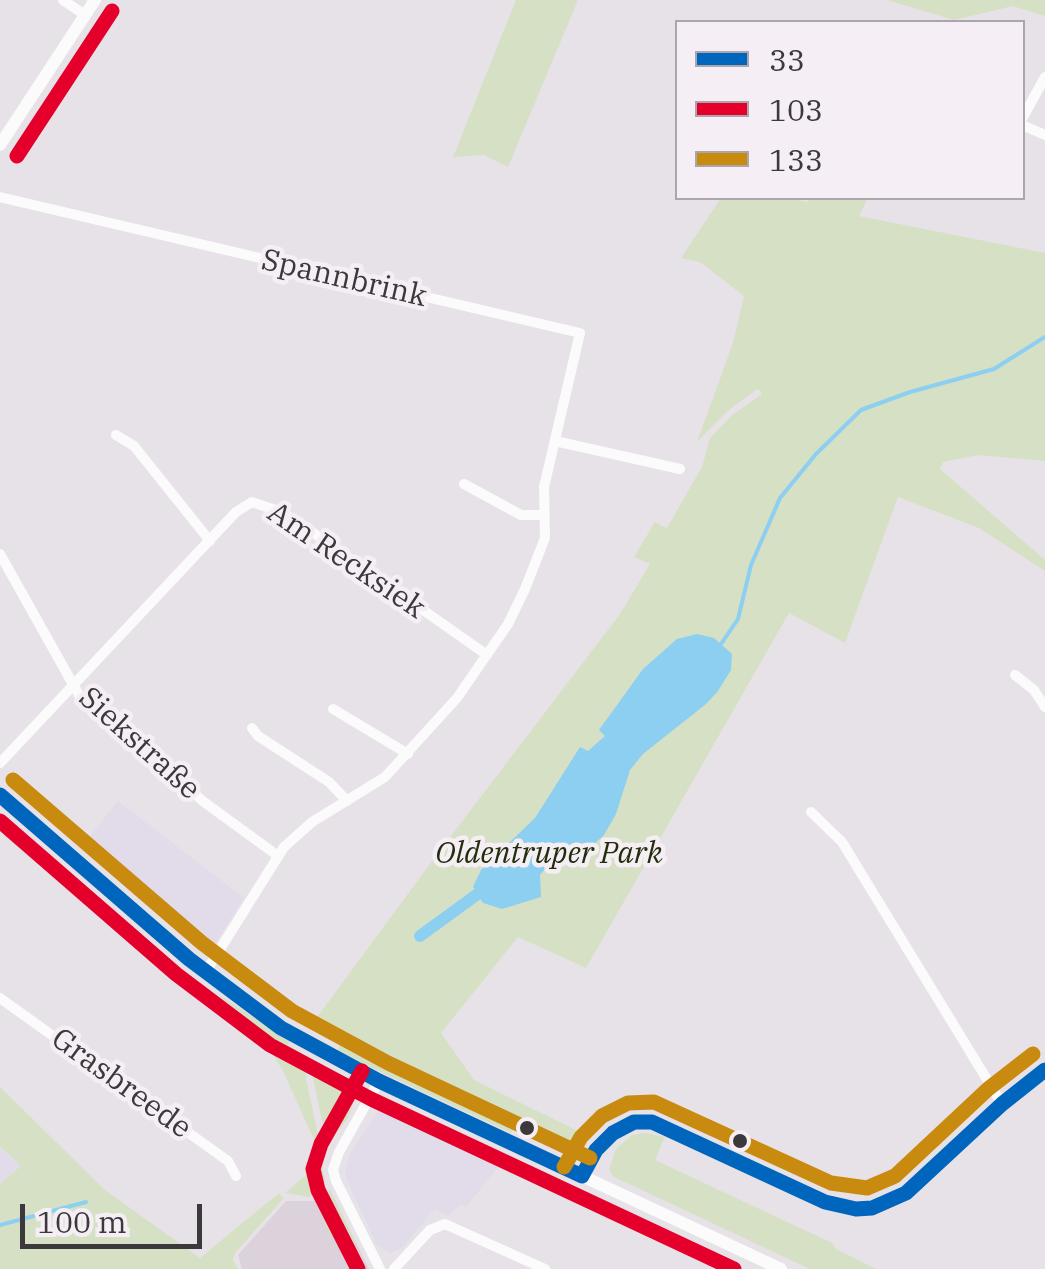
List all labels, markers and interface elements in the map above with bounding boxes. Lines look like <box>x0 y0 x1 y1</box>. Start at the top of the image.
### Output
legend <box>675 20 1025 200</box>
text: 33 <box>769 40 805 79</box>
text: 103 <box>769 90 823 129</box>
text: 133 <box>769 140 823 179</box>
street label: Spannbrink <box>258 243 430 315</box>
street label: Am Recksiek <box>260 495 432 627</box>
street label: Siekstraße <box>71 680 207 808</box>
park label: Oldentruper Park <box>435 836 663 872</box>
street label: Grasbreede <box>44 1021 198 1147</box>
unlabelled marker <box>517 1118 537 1138</box>
unlabelled marker <box>730 1131 750 1151</box>
scale bar <box>25 1184 208 1246</box>
text: 100 m <box>37 1202 127 1241</box>

